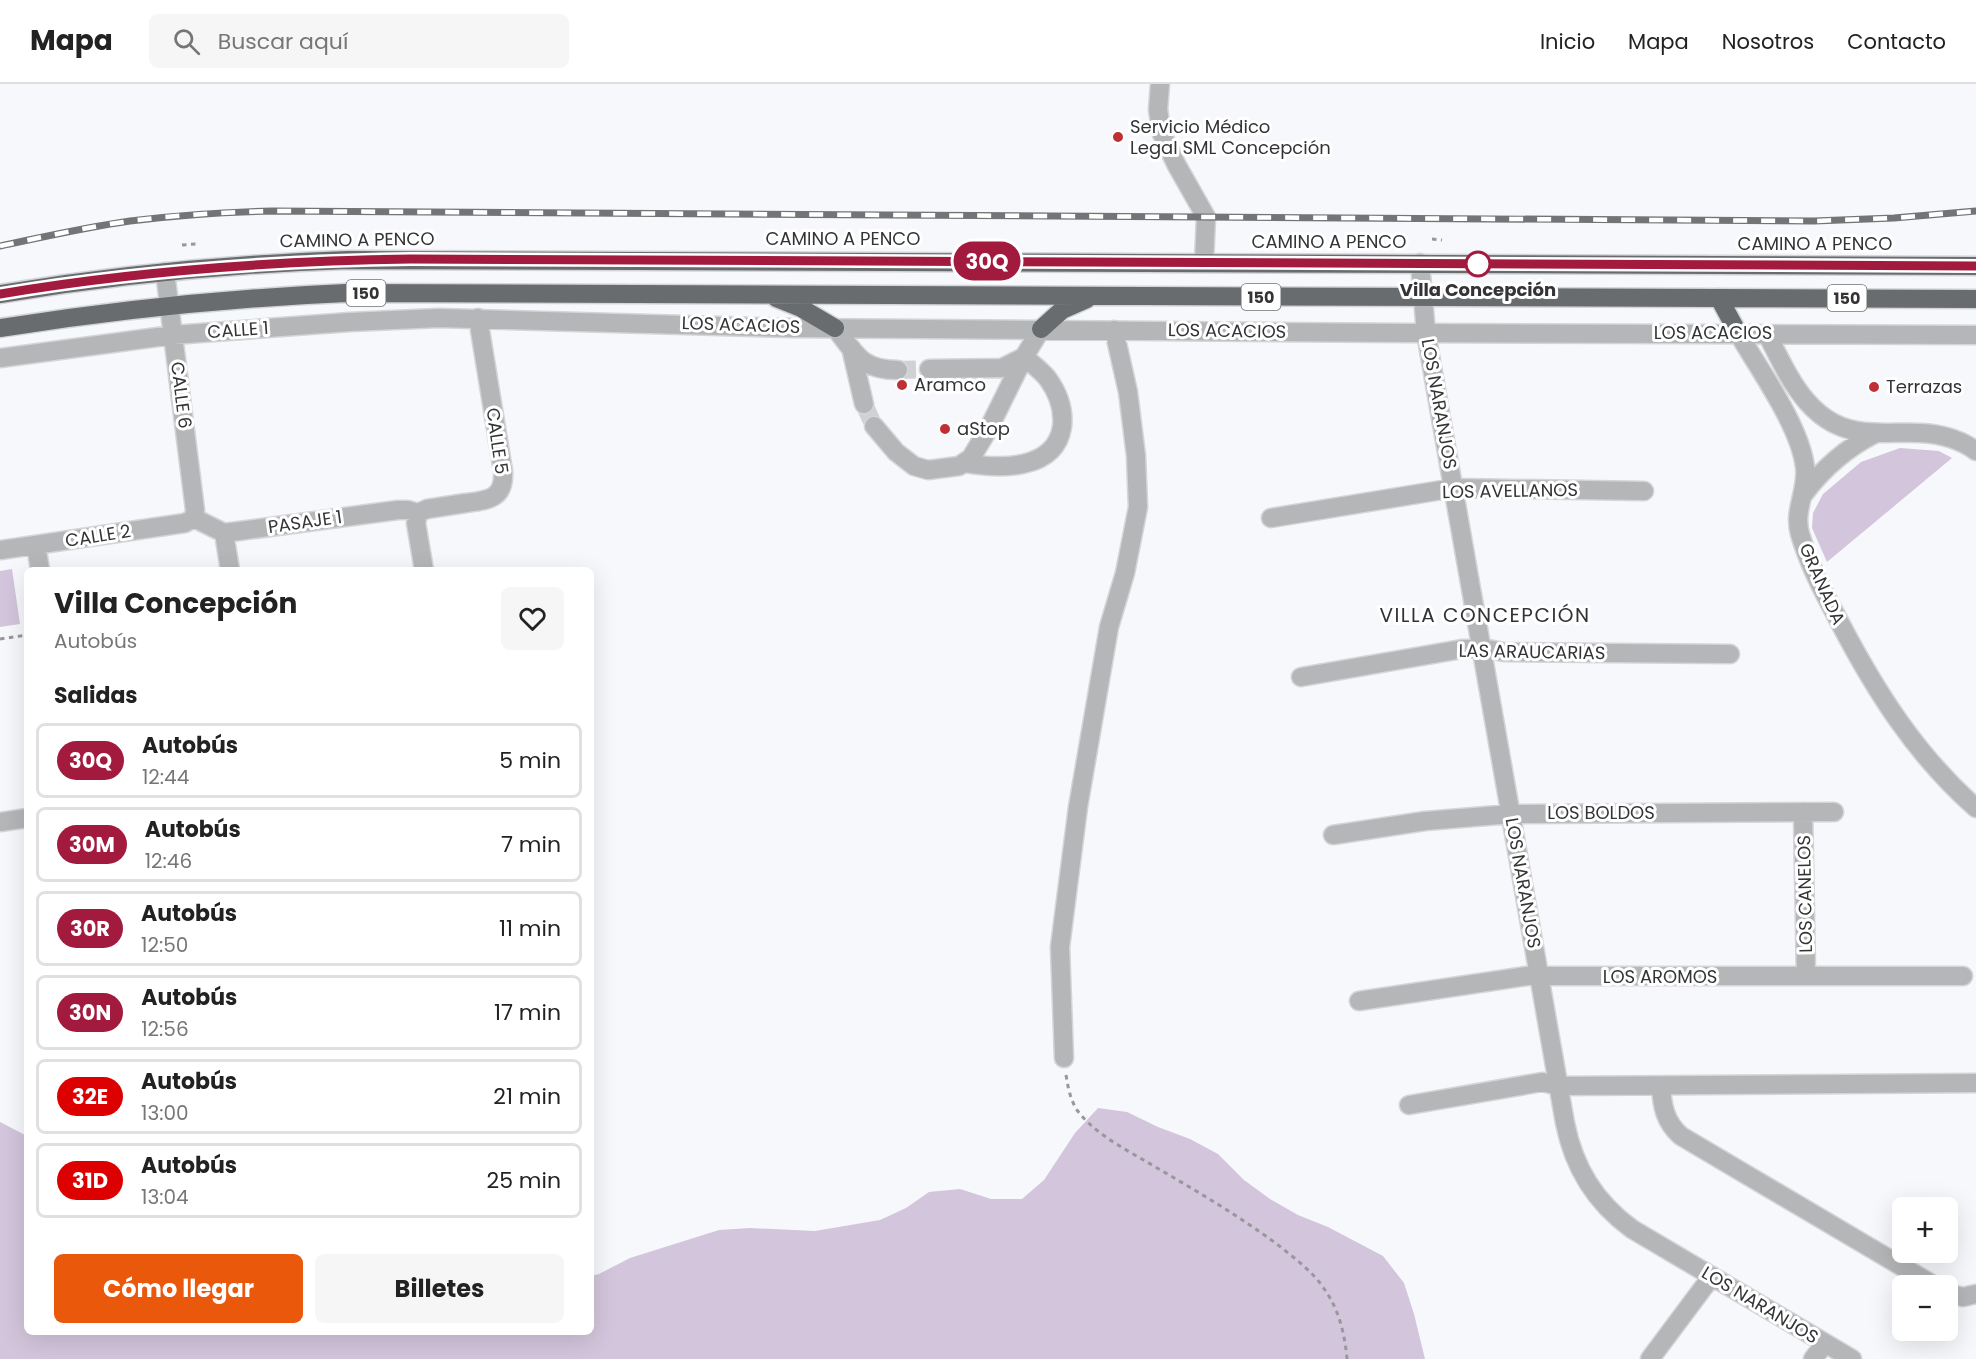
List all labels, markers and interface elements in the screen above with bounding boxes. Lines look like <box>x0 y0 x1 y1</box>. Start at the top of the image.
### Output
search box <box>149 14 569 68</box>
text: Mapa <box>30 21 113 60</box>
icon: search <box>170 25 203 58</box>
text: Buscar aquí <box>218 26 348 57</box>
text: Inicio <box>1540 27 1595 56</box>
text: Mapa <box>1628 27 1689 56</box>
text: Nosotros <box>1722 27 1814 56</box>
text: Contacto <box>1847 27 1946 56</box>
place label: Servicio Médico Legal SML Concepción <box>1130 114 1331 160</box>
marker: Servicio Médico Legal SML Concepción <box>1111 130 1125 144</box>
street label: CAMINO A PENCO <box>279 226 435 253</box>
street label: CAMINO A PENCO <box>766 226 920 251</box>
street label: CAMINO A PENCO <box>1252 229 1406 254</box>
street label: CAMINO A PENCO <box>1738 231 1892 256</box>
line badge: 30Q <box>952 242 1022 280</box>
text: 30Q <box>966 247 1008 276</box>
marker: Villa Concepción <box>1465 251 1491 277</box>
place label: Villa Concepción <box>1400 277 1556 302</box>
road number: 150 <box>346 280 386 306</box>
road number: 150 <box>1242 284 1280 310</box>
road number: 150 <box>1828 285 1866 311</box>
street label: LOS ACACIOS <box>681 310 801 339</box>
street label: CALLE 1 <box>206 315 269 344</box>
street label: LOS ACACIOS <box>1168 317 1286 344</box>
street label: LOS ACACIOS <box>1654 320 1772 345</box>
street label: LOS NARANJOS <box>1416 337 1463 471</box>
street label: CALLE 6 <box>165 360 198 430</box>
place label: Aramco <box>914 372 986 397</box>
place label: Terrazas <box>1886 374 1962 399</box>
marker: Aramco <box>895 378 909 392</box>
marker: Terrazas <box>1867 380 1881 394</box>
street label: CALLE 5 <box>480 406 515 476</box>
place label: aStop <box>957 416 1010 441</box>
marker: aStop <box>938 422 952 436</box>
street label: LOS AVELLANOS <box>1442 477 1578 504</box>
street label: PASAJE 1 <box>266 504 344 539</box>
street label: CALLE 2 <box>63 518 132 553</box>
street label: GRANADA <box>1793 539 1852 628</box>
text: Villa Concepción <box>54 584 297 623</box>
button: heart <box>501 587 564 650</box>
district label: VILLA CONCEPCIÓN <box>1379 601 1591 629</box>
text: Autobús <box>54 627 137 655</box>
street label: LAS ARAUCARIAS <box>1458 638 1606 665</box>
text: Salidas <box>54 680 138 711</box>
text: Autobús <box>142 730 238 761</box>
text: 5 min <box>499 745 561 776</box>
text: 30Q <box>69 746 112 775</box>
text: 12:44 <box>142 763 189 791</box>
street label: LOS BOLDOS <box>1547 800 1655 825</box>
text: Autobús <box>145 814 241 845</box>
street label: LOS NARANJOS <box>1500 816 1547 950</box>
text: 7 min <box>501 829 561 860</box>
text: 30M <box>69 830 115 859</box>
street label: LOS CANELOS <box>1791 835 1818 953</box>
text: 12:46 <box>145 847 192 875</box>
text: Autobús <box>141 898 237 929</box>
text: 11 min <box>499 913 561 944</box>
text: 30R <box>70 914 110 943</box>
text: 12:50 <box>141 931 188 959</box>
street label: LOS AROMOS <box>1603 964 1717 989</box>
text: Autobús <box>141 982 237 1013</box>
text: 17 min <box>494 997 561 1028</box>
text: 30N <box>69 998 111 1027</box>
text: 12:56 <box>141 1015 189 1043</box>
text: Autobús <box>141 1066 237 1097</box>
text: 21 min <box>493 1081 561 1112</box>
text: 32E <box>72 1082 108 1111</box>
text: 13:00 <box>141 1099 189 1127</box>
text: Autobús <box>141 1150 237 1181</box>
text: 25 min <box>487 1165 561 1196</box>
text: 31D <box>72 1166 108 1195</box>
text: 13:04 <box>141 1183 189 1211</box>
map controls <box>1892 1197 1958 1341</box>
button: + <box>1892 1197 1958 1263</box>
button: Cómo llegar <box>54 1254 303 1323</box>
button: Billetes <box>315 1254 564 1323</box>
street label: LOS NARANJOS <box>1697 1260 1823 1349</box>
button: − <box>1892 1275 1958 1341</box>

